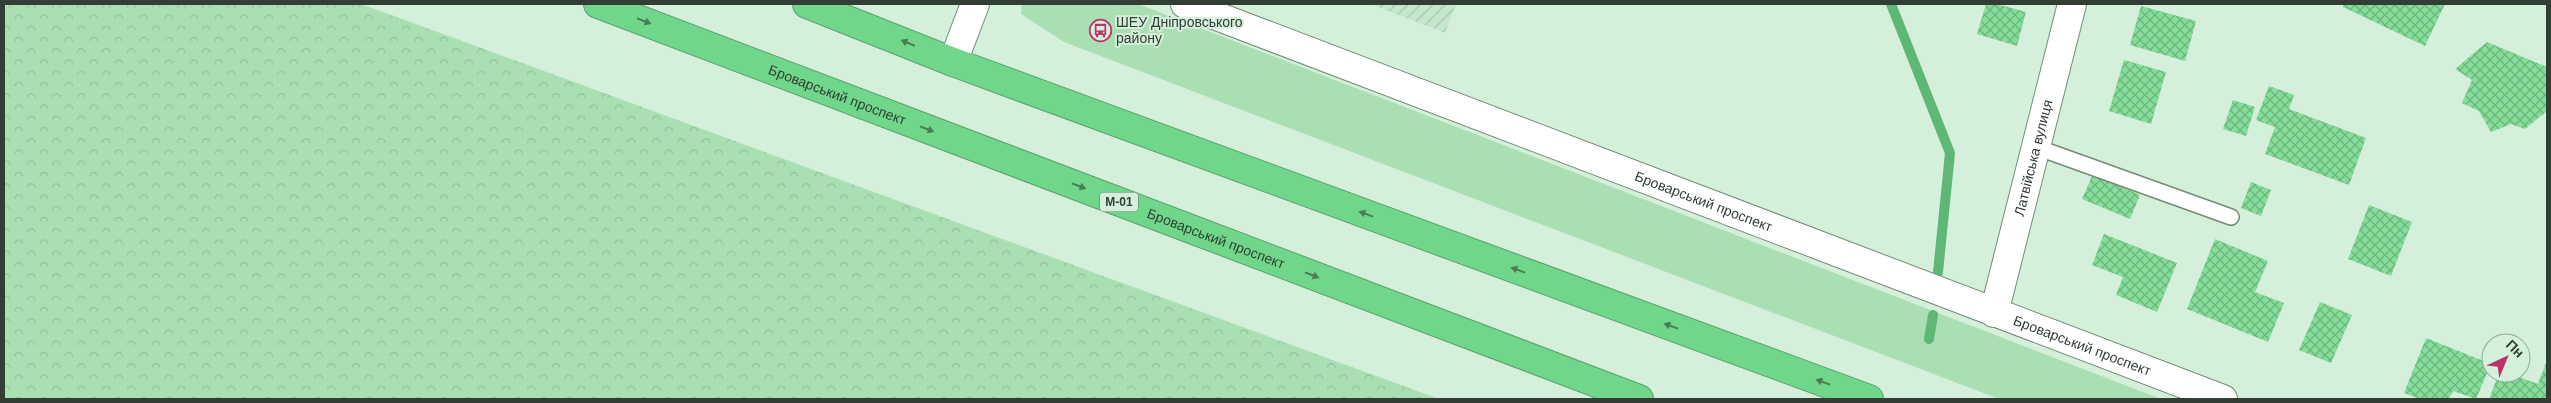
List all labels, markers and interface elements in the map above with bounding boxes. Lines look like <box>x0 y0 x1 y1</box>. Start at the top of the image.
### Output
place label: ШЕУ Дніпровського району <box>1116 14 1243 46</box>
one-way arrow <box>637 17 652 25</box>
bus stop icon: ШЕУ Дніпровського району <box>1088 18 1112 42</box>
one-way arrow <box>901 39 915 47</box>
street label: Броварський проспект <box>766 61 909 128</box>
street label: Латвійська вулиця <box>2011 98 2056 218</box>
one-way arrow <box>919 125 934 133</box>
street label: Броварський проспект <box>1633 168 1775 235</box>
one-way arrow <box>1071 183 1086 190</box>
road number: М-01 <box>1100 192 1138 212</box>
street label: Броварський проспект <box>1145 205 1288 272</box>
one-way arrow <box>1358 210 1373 217</box>
one-way arrow <box>1510 266 1525 274</box>
one-way arrow <box>1305 271 1320 279</box>
street label: Броварський проспект <box>2011 312 2154 379</box>
one-way arrow <box>1663 322 1678 329</box>
north arrow <box>2481 333 2531 383</box>
text: Пн <box>2503 336 2527 361</box>
one-way arrow <box>1815 378 1830 386</box>

